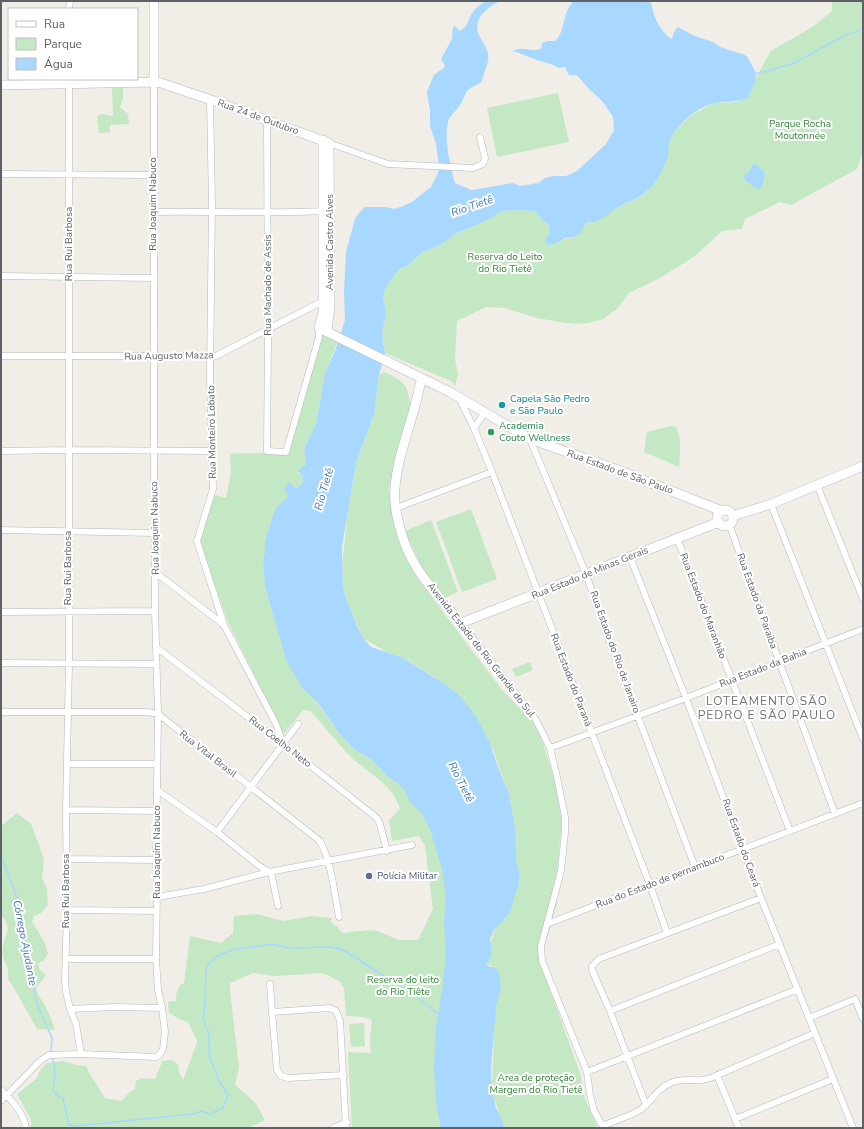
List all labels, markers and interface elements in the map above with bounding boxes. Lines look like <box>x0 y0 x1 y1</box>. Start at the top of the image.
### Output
legend <box>8 8 138 80</box>
text: Rua <box>44 16 65 32</box>
text: Parque <box>44 36 82 52</box>
text: Água <box>44 56 73 72</box>
street label: Rua 24 de Outubro <box>215 96 301 138</box>
park label: Parque Rocha Moutonnée <box>769 117 831 143</box>
street label: Rua Joaquim Nabuco <box>146 157 160 251</box>
water label: Rio Tietê <box>449 192 495 220</box>
street label: Avenida Castro Alves <box>323 194 337 290</box>
street label: Rua Rui Barbosa <box>62 207 76 281</box>
street label: Rua Machado de Assis <box>261 234 275 336</box>
park label: Reserva do Leito do Rio Tietê <box>468 250 543 276</box>
street label: Rua Augusto Mazza <box>124 348 214 364</box>
street label: Rua Monteiro Lobato <box>204 385 220 479</box>
place label: Capela São Pedro e São Paulo <box>510 392 590 418</box>
marker: Capela São Pedro e São Paulo <box>497 400 507 410</box>
place label: Academia Couto Wellness <box>499 419 571 445</box>
marker: Academia Couto Wellness <box>486 427 496 437</box>
street label: Rua Estado de São Paulo <box>565 446 676 498</box>
water label: Rio Tietê <box>311 466 337 512</box>
street label: Rua Joaquim Nabuco <box>147 481 163 575</box>
street label: Rua Rui Barbosa <box>61 531 75 605</box>
street label: Rua Estado de Minas Gerais <box>529 543 651 603</box>
street label: Rua Estado do Maranhão <box>676 551 730 661</box>
street label: Rua Estado da Paraiba <box>733 551 781 651</box>
street label: Avenida Estado do Rio Grande do Sul <box>424 580 538 720</box>
street label: Rua Estado do Rio de Janairo <box>586 589 644 715</box>
street label: Rua Estado do Paraná <box>547 631 595 729</box>
street label: Rua Estado da Bahia <box>717 645 809 691</box>
district label: LOTEAMENTO SÃO PEDRO E SÃO PAULO <box>698 693 836 723</box>
street label: Rua Coelho Neto <box>246 713 315 771</box>
street label: Rua Vital Brasil <box>176 727 240 781</box>
water label: Rio Tietê <box>444 759 478 805</box>
street label: Rua Estado do Ceará <box>718 797 764 889</box>
street label: Rua Joaquim Nabuco <box>150 805 164 899</box>
street label: Rua do Estado de pernambuco <box>594 850 727 912</box>
street label: Rua Rui Barbosa <box>59 854 73 928</box>
place label: Polícia Militar <box>377 869 438 883</box>
marker: Polícia Militar <box>364 871 374 881</box>
water label: Córrego Ajudante <box>9 899 41 987</box>
park label: Reserva do leito do Rio Tiête <box>367 973 440 999</box>
park label: Area de proteção Margem do Rio Tietê <box>489 1071 583 1097</box>

